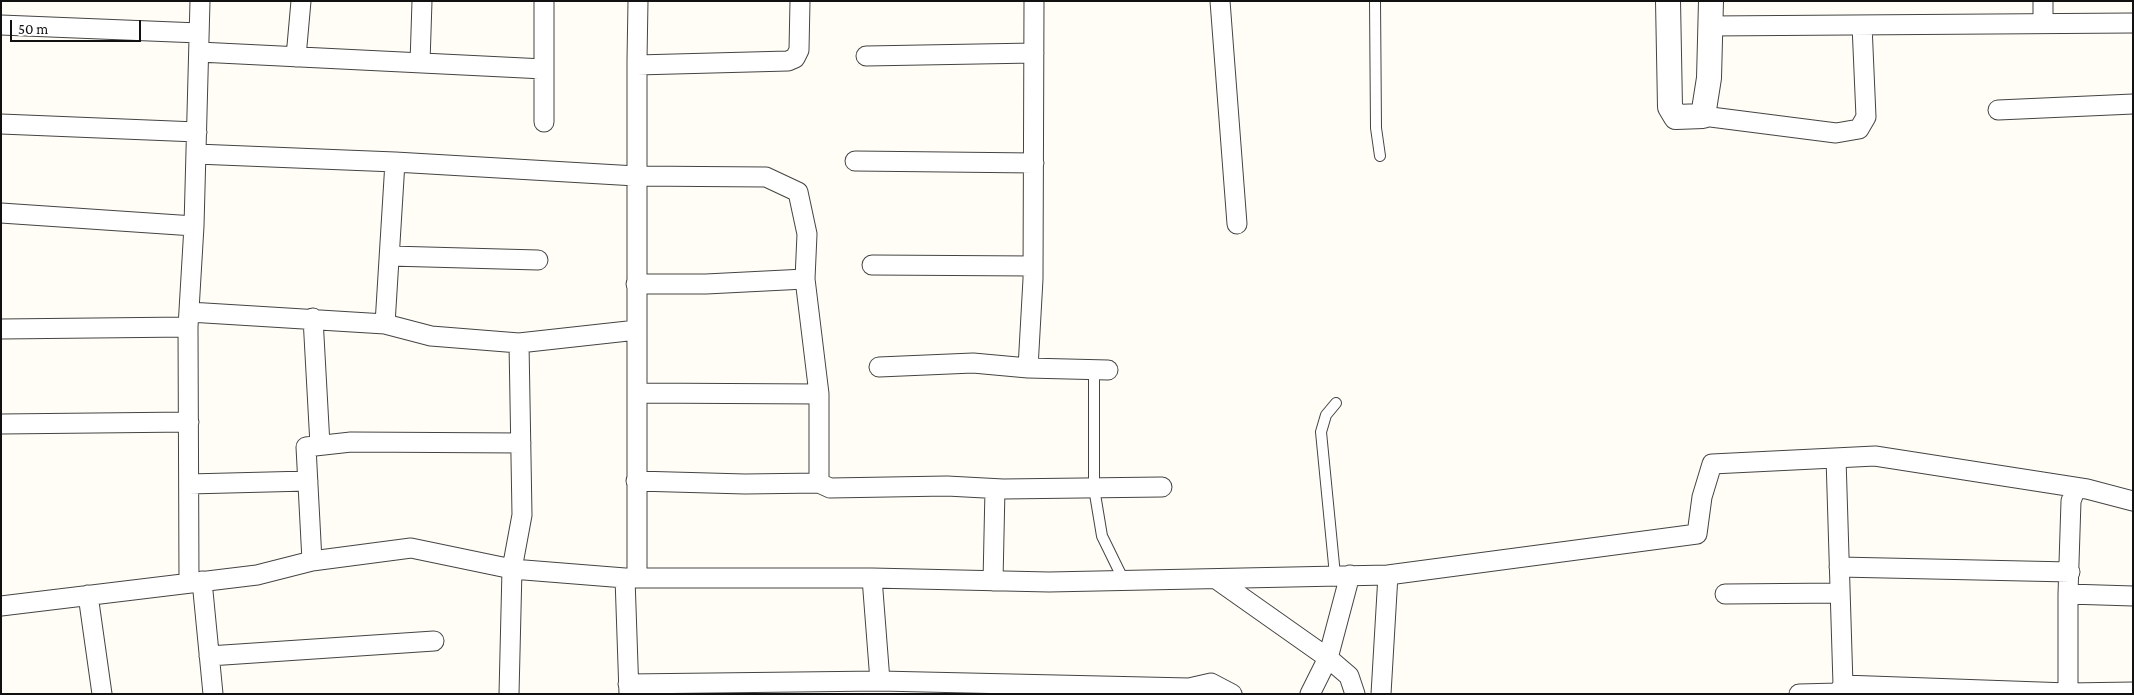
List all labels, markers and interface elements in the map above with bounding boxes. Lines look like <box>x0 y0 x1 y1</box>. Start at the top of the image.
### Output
scale bar <box>12 10 144 42</box>
text: 50 m <box>18 21 48 37</box>

